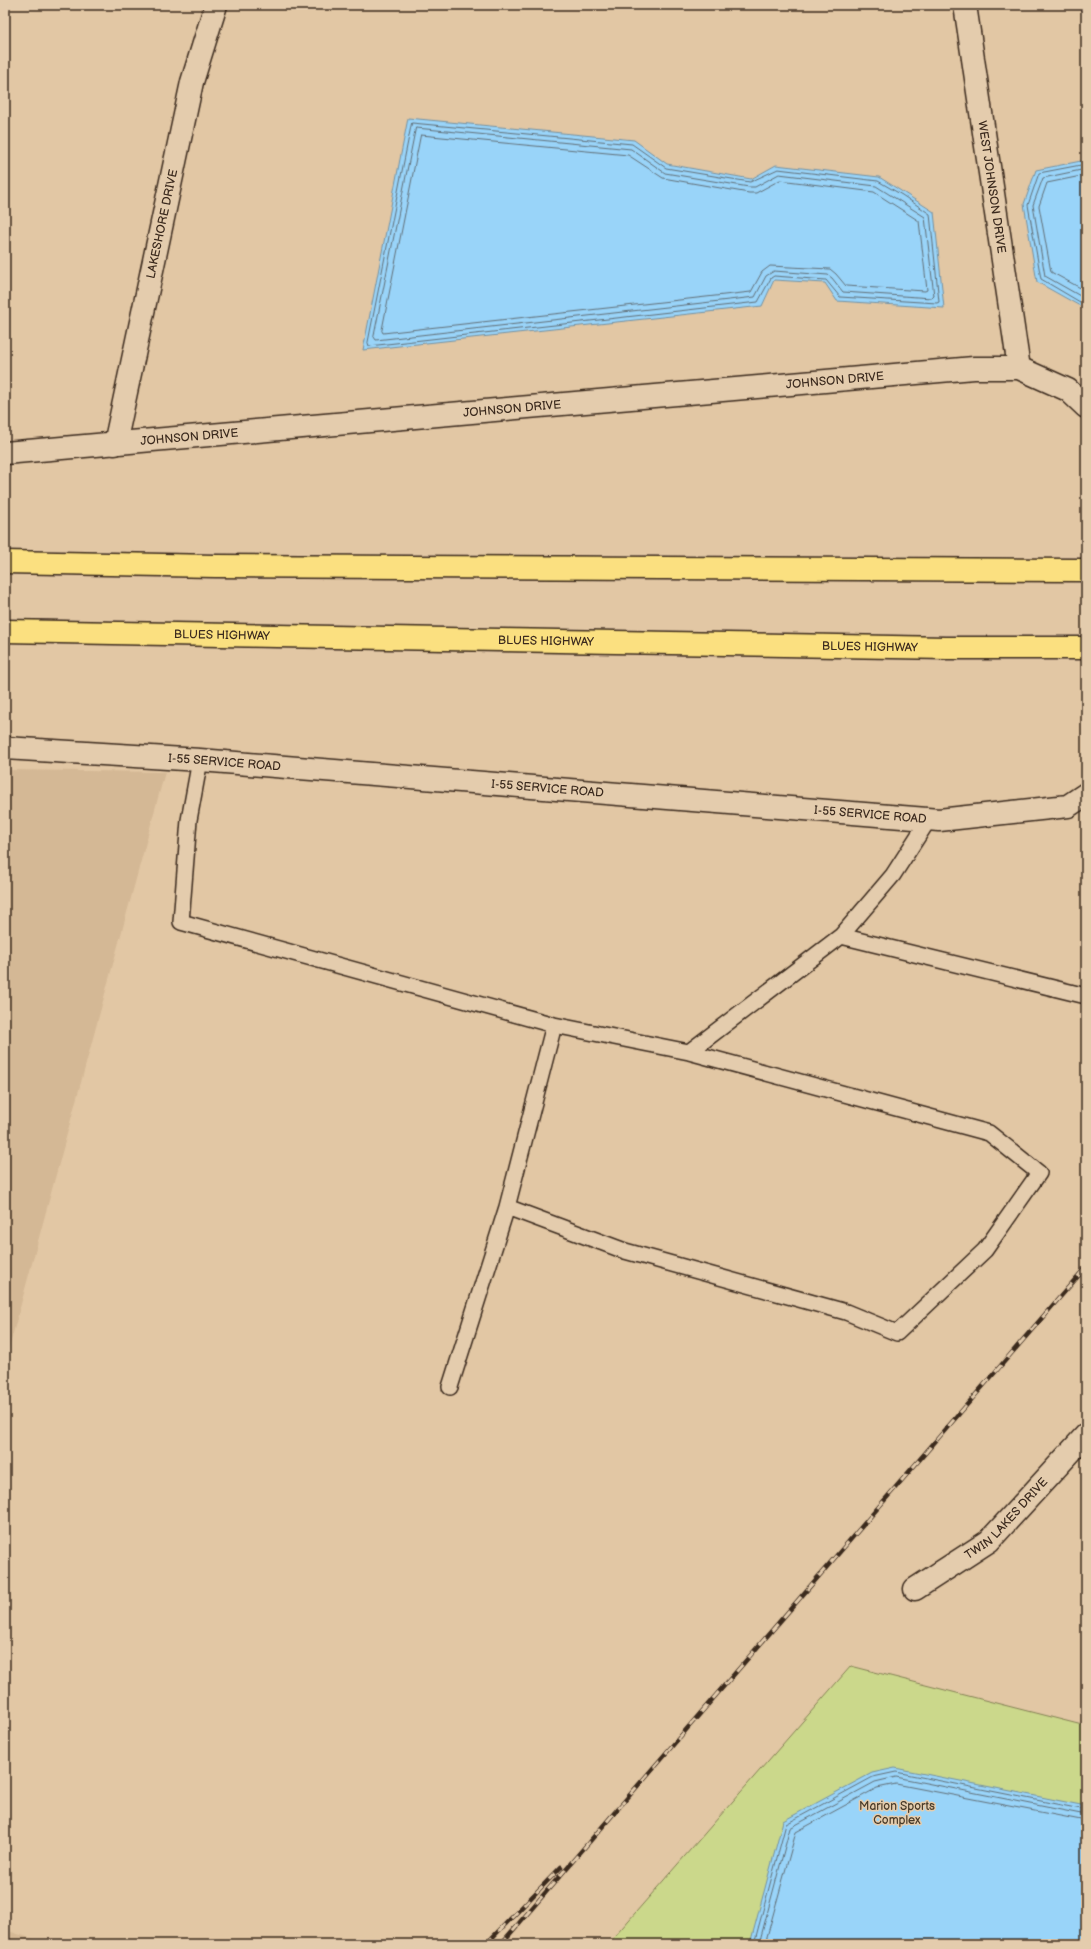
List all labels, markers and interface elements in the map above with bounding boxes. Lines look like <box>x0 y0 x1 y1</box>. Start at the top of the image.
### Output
street label: WEST JOHNSON DRIVE <box>974 120 1009 255</box>
street label: LAKESHORE DRIVE <box>143 168 181 280</box>
street label: JOHNSON DRIVE <box>785 369 885 392</box>
street label: JOHNSON DRIVE <box>462 397 562 421</box>
street label: JOHNSON DRIVE <box>140 426 239 449</box>
street label: BLUES HIGHWAY <box>174 627 271 644</box>
street label: BLUES HIGHWAY <box>498 633 595 650</box>
street label: BLUES HIGHWAY <box>822 639 919 656</box>
street label: I-55 SERVICE ROAD <box>168 751 282 775</box>
street label: I-55 SERVICE ROAD <box>491 777 605 801</box>
street label: I-55 SERVICE ROAD <box>814 803 927 827</box>
street label: TWIN LAKES DRIVE <box>962 1475 1051 1563</box>
park label: Marion Sports Complex <box>859 1799 935 1828</box>

